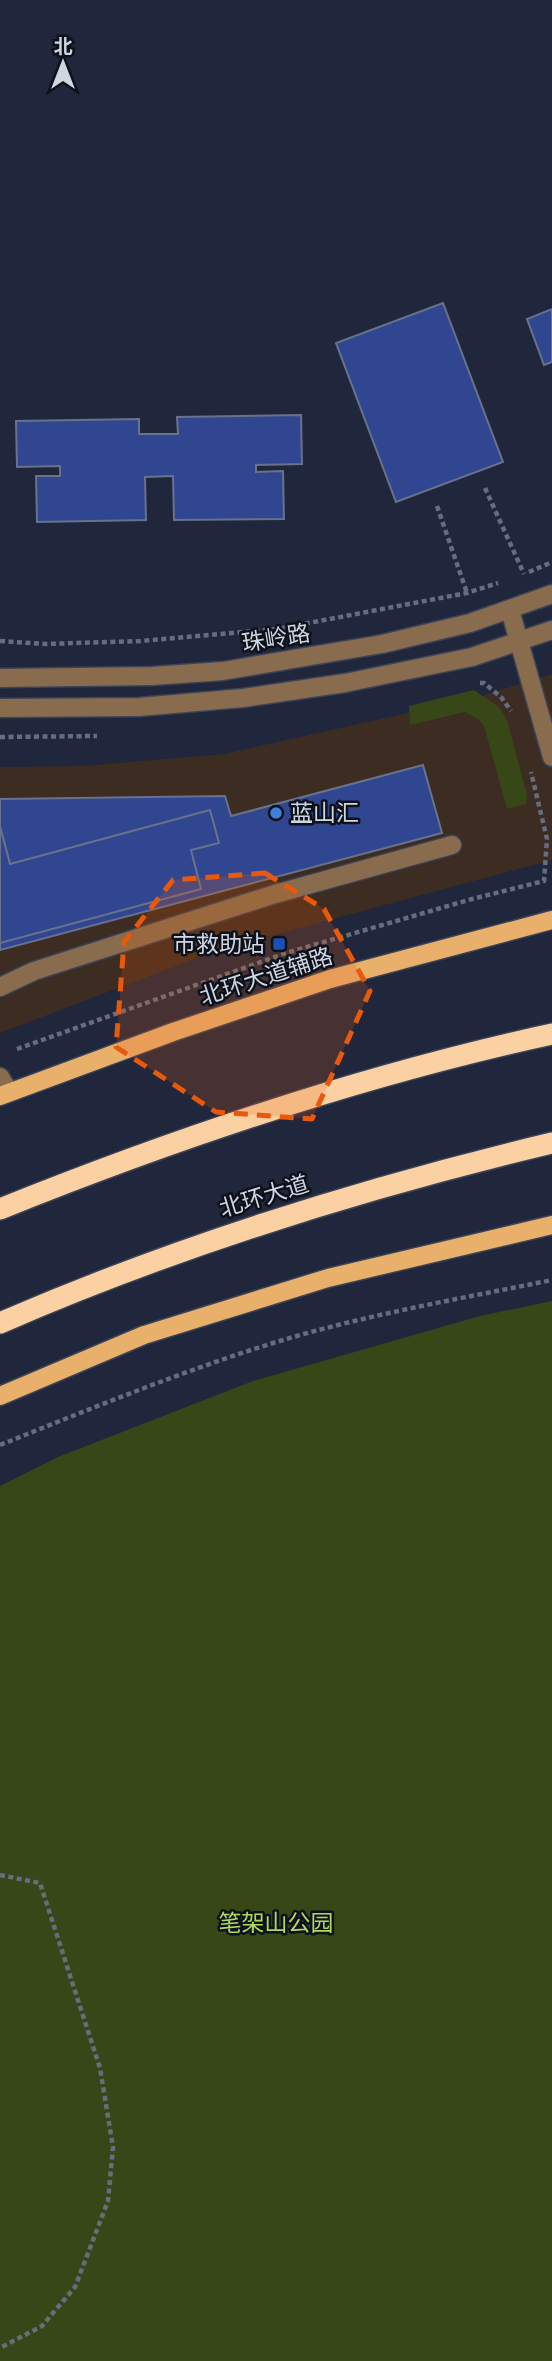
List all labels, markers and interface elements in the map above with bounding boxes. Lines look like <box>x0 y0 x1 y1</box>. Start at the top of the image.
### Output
north arrow <box>28 28 98 98</box>
text: 北 <box>53 34 73 59</box>
street label: 珠岭路 <box>240 618 312 658</box>
place label: 蓝山汇 <box>290 798 359 828</box>
marker: 蓝山汇 <box>268 805 284 821</box>
place label: 市救助站 <box>173 929 265 959</box>
marker: 市救助站 <box>271 936 287 952</box>
street label: 北环大道辅路 <box>196 940 336 1012</box>
street label: 北环大道 <box>216 1168 312 1224</box>
park label: 笔架山公园 <box>219 1908 334 1938</box>

